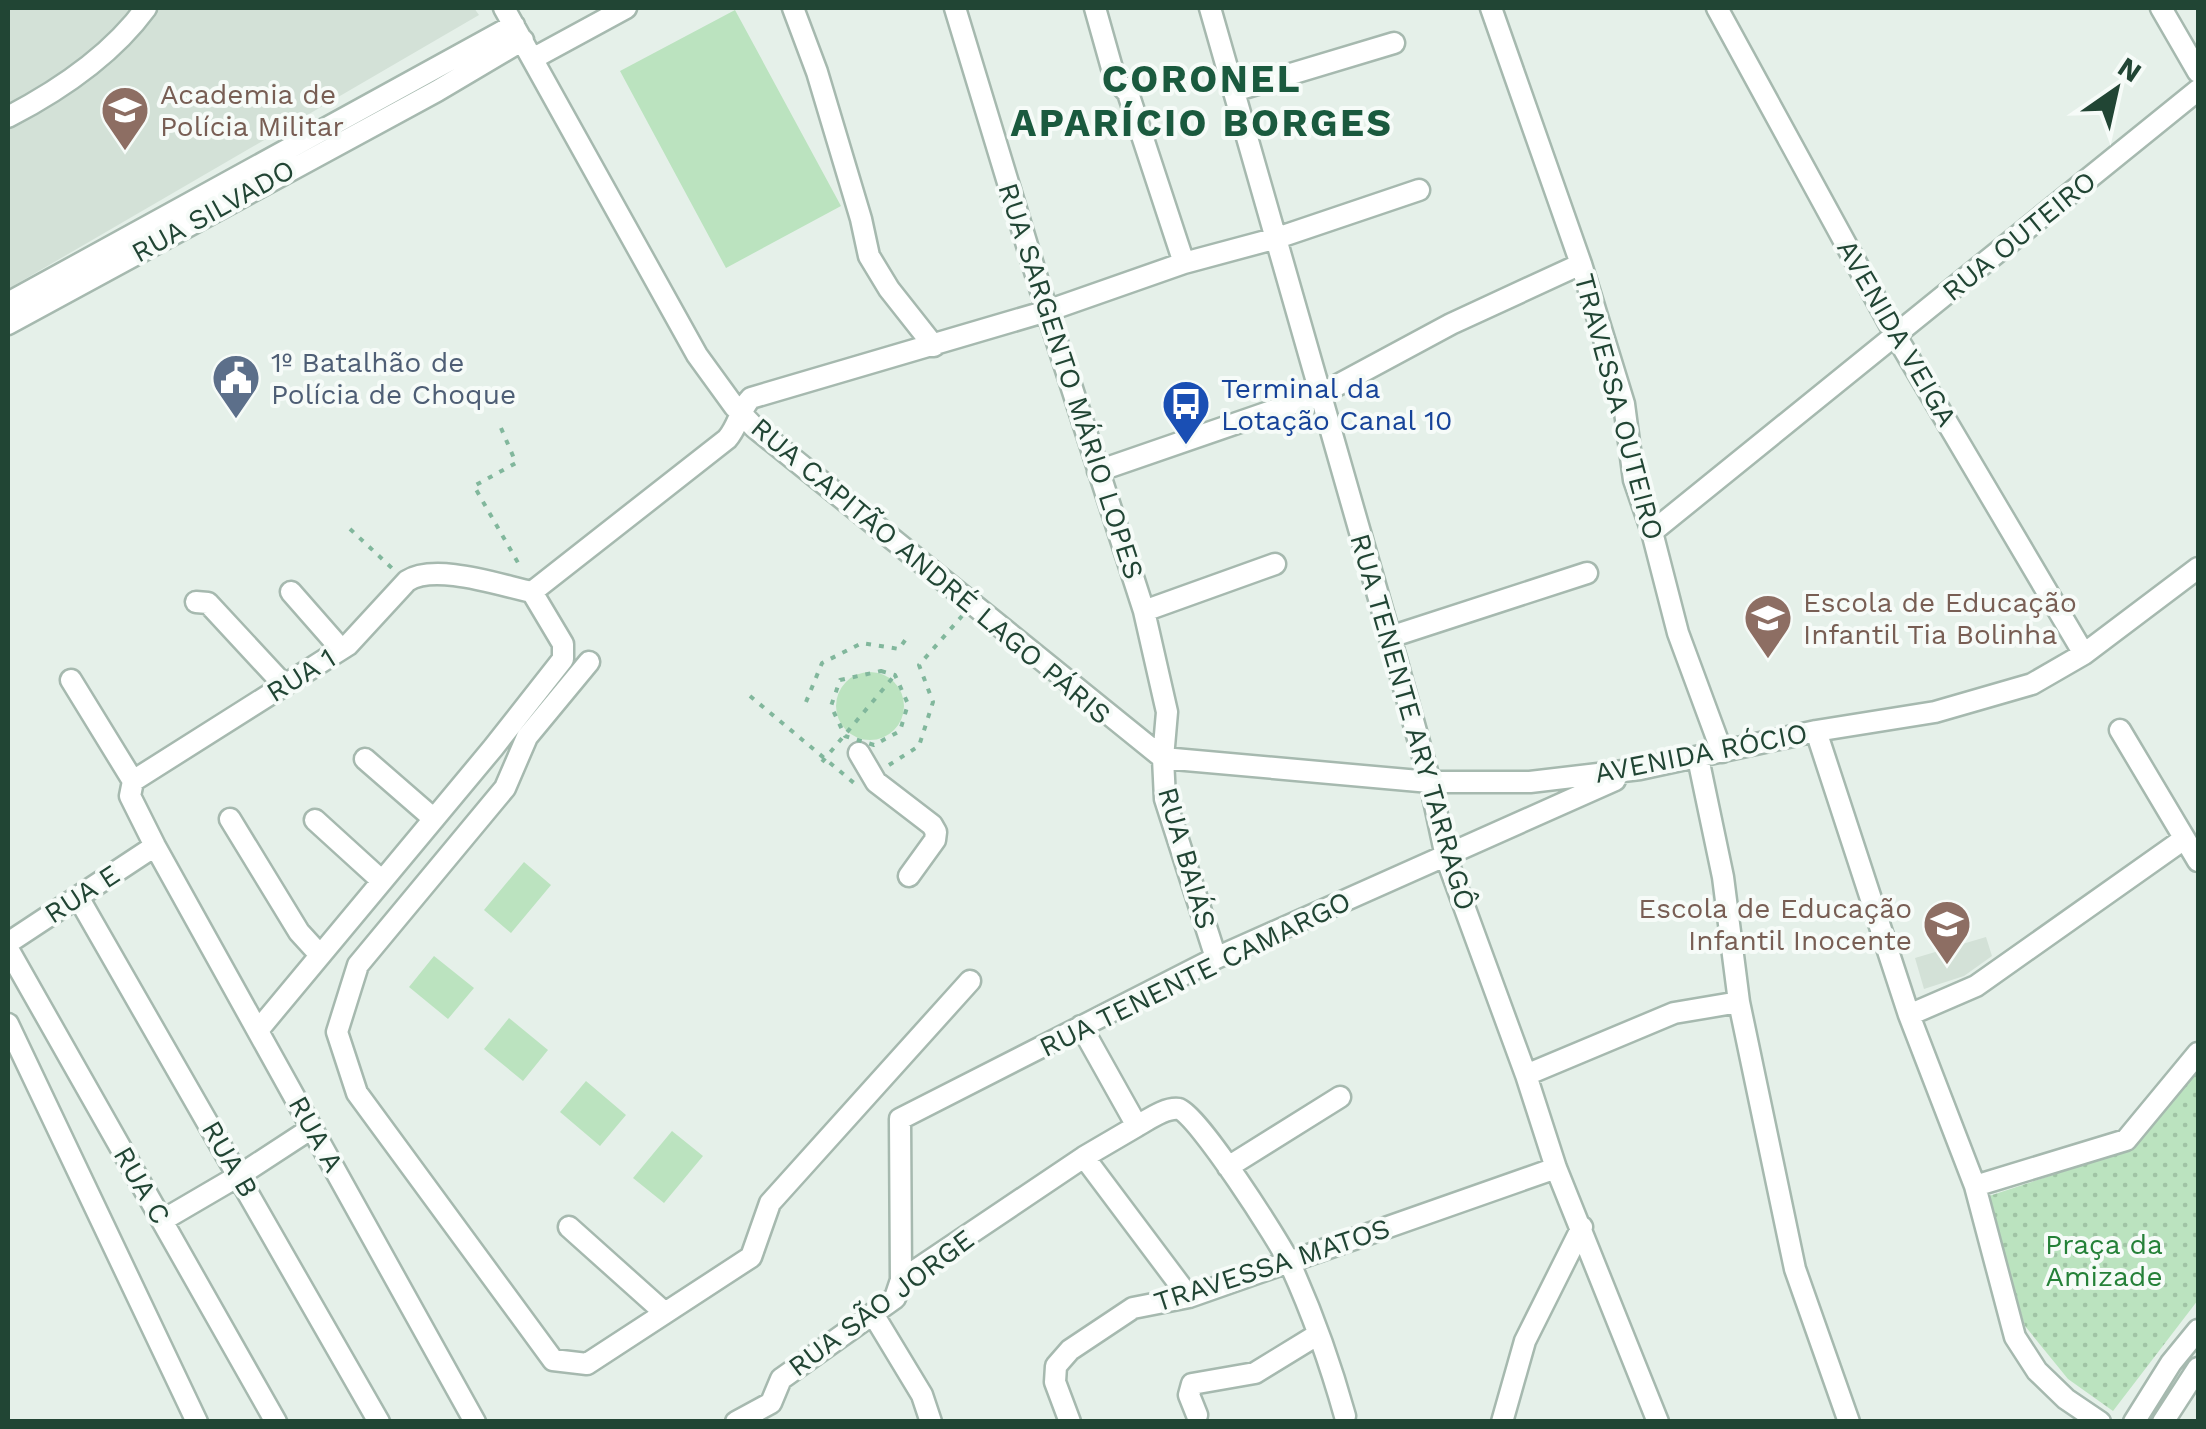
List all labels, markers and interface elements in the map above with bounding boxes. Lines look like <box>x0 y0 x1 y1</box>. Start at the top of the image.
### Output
north arrow <box>2066 40 2166 140</box>
text: N <box>2112 50 2148 89</box>
district label: CORONEL APARÍCIO BORGES <box>1011 57 1393 145</box>
place label: Academia de Polícia Militar <box>160 78 344 143</box>
school or university icon: Academia de Polícia Militar <box>99 84 151 152</box>
street label: RUA SILVADO <box>126 153 300 269</box>
street label: RUA OUTEIRO <box>1936 164 2102 308</box>
street label: RUA SARGENTO MÁRIO LOPES <box>991 179 1151 583</box>
street label: AVENIDA VEIGA <box>1830 234 1964 432</box>
street label: TRAVESSA OUTEIRO <box>1568 270 1670 544</box>
place label: 1º Batalhão de Polícia de Choque <box>271 346 516 411</box>
public building icon: 1º Batalhão de Polícia de Choque <box>210 352 262 420</box>
place label: Terminal da Lotação Canal 10 <box>1221 372 1452 437</box>
bus stop icon: Terminal da Lotação Canal 10 <box>1160 378 1212 446</box>
street label: RUA CAPITÃO ANDRÉ LAGO PÁRIS <box>745 411 1117 731</box>
street label: RUA TENENTE ARY TARRAGÔ <box>1343 530 1483 914</box>
place label: Escola de Educação Infantil Tia Bolinha <box>1803 586 2077 651</box>
school or university icon: Escola de Educação Infantil Tia Bolinha <box>1742 592 1794 660</box>
street label: RUA 1 <box>260 641 342 709</box>
street label: AVENIDA RÓCIO <box>1592 716 1810 790</box>
street label: RUA BAIÁS <box>1151 783 1223 933</box>
street label: RUA E <box>38 858 126 930</box>
street label: RUA TENENTE CAMARGO <box>1034 884 1356 1064</box>
place label: Escola de Educação Infantil Inocente <box>1638 892 1912 957</box>
school or university icon: Escola de Educação Infantil Inocente <box>1921 898 1973 966</box>
street label: RUA A <box>282 1090 350 1178</box>
street label: RUA B <box>195 1115 265 1203</box>
street label: RUA C <box>107 1140 177 1230</box>
street label: TRAVESSA MATOS <box>1150 1211 1394 1319</box>
street label: RUA SÃO JORGE <box>782 1223 980 1383</box>
park label: Praça da Amizade <box>2045 1228 2163 1293</box>

